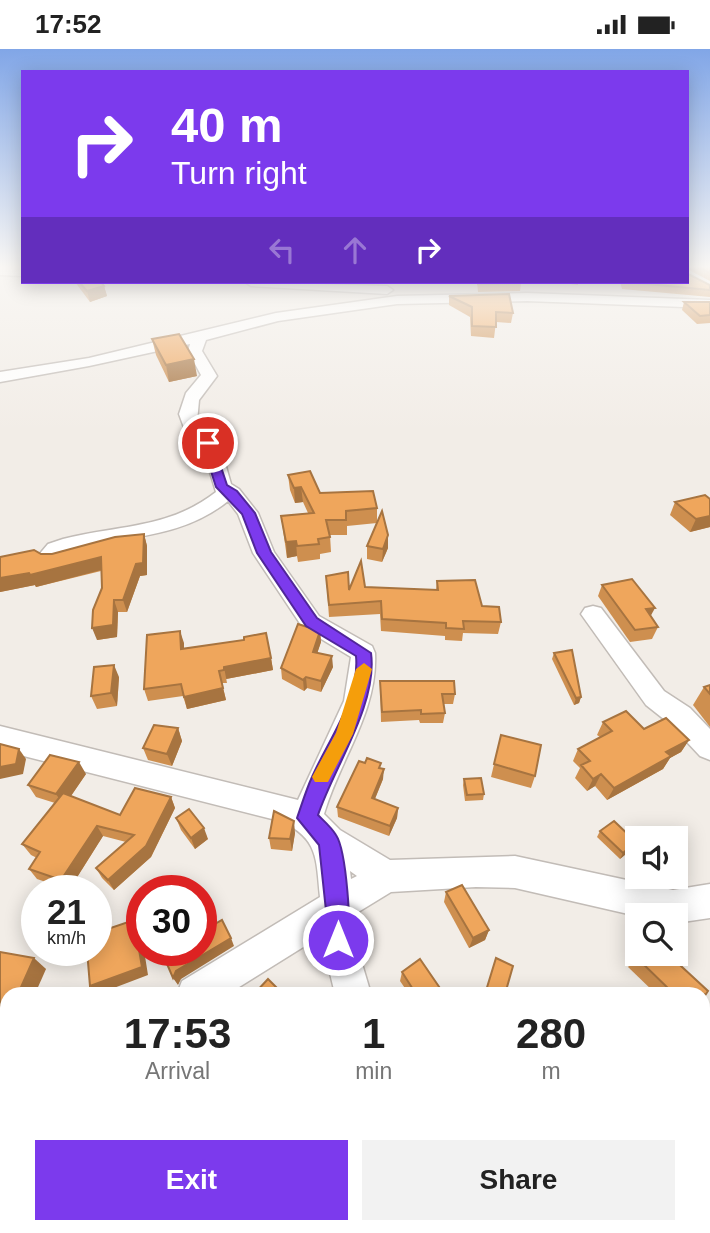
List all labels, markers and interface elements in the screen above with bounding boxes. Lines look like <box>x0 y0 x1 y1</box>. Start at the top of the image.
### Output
text: 17:52 <box>35 9 102 39</box>
icon: right <box>56 98 147 189</box>
text: 40 m <box>171 98 283 152</box>
text: Turn right <box>171 155 307 191</box>
icon: left <box>263 231 301 269</box>
icon: ahead <box>336 231 374 269</box>
icon: right <box>409 231 447 269</box>
pin <box>178 413 238 473</box>
icon: arrive <box>189 424 227 462</box>
map controls <box>625 826 688 966</box>
button: sound <box>625 826 688 889</box>
speed limit sign: 30 <box>126 875 217 966</box>
text: 21 <box>47 892 86 931</box>
position arrow <box>301 903 375 977</box>
button: search <box>625 903 688 966</box>
text: km/h <box>47 928 86 948</box>
text: 17:53 <box>124 1010 231 1057</box>
text: 1 <box>362 1010 385 1057</box>
text: 280 <box>516 1010 586 1057</box>
text: Arrival <box>145 1058 210 1084</box>
text: min <box>355 1058 392 1084</box>
text: m <box>542 1058 561 1084</box>
button: Exit <box>35 1140 348 1220</box>
button: Share <box>362 1140 675 1220</box>

